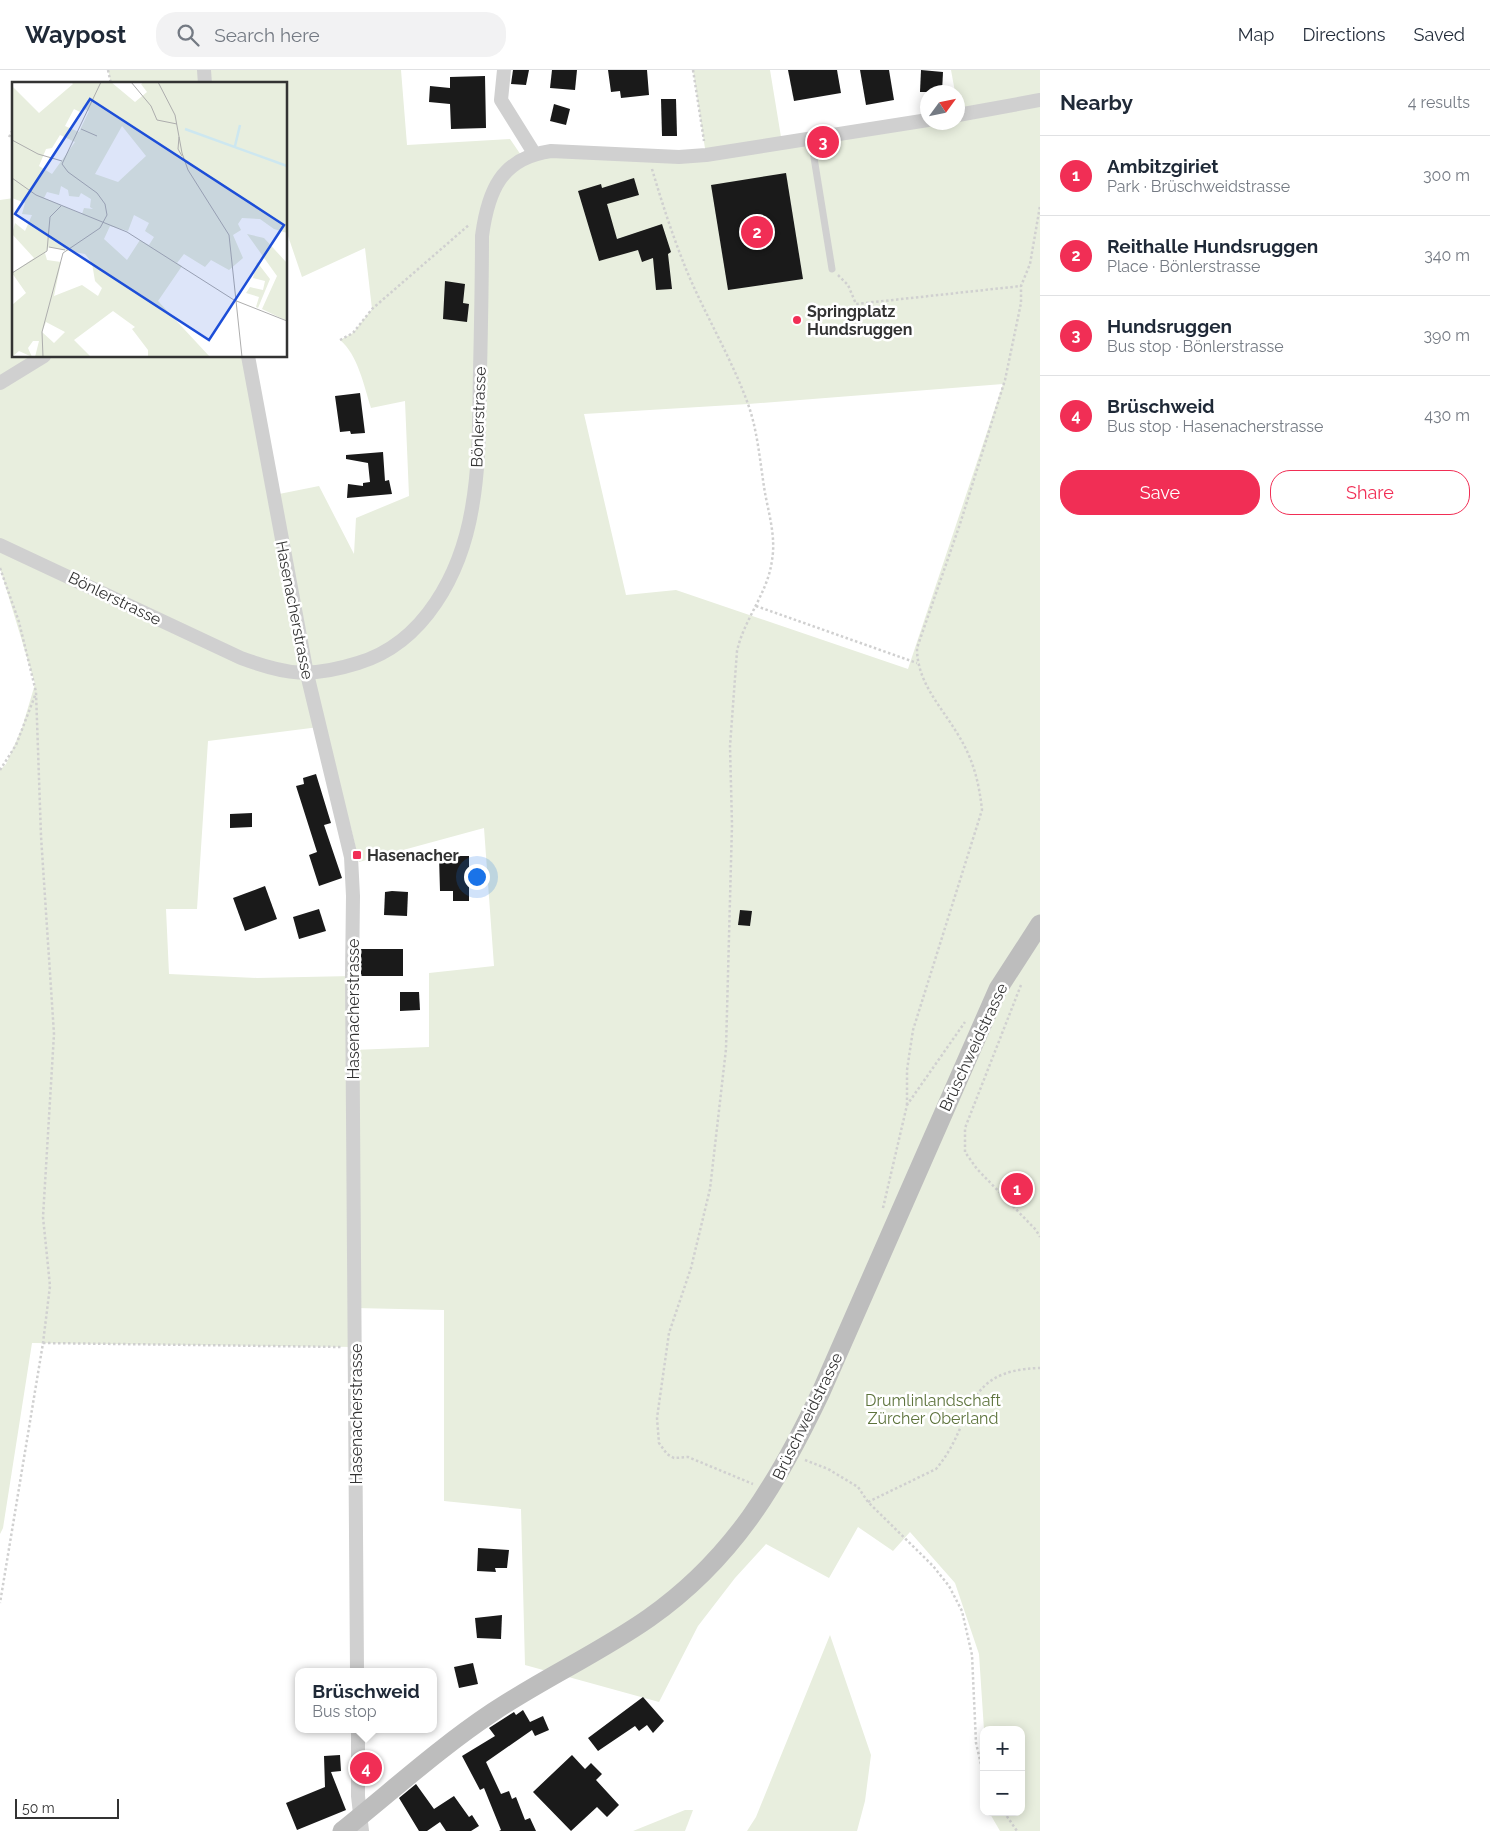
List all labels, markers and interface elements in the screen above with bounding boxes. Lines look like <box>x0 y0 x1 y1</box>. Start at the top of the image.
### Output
search box <box>156 12 506 57</box>
text: Waypost <box>25 20 126 49</box>
icon: search <box>174 21 202 49</box>
text: Search here <box>214 24 320 46</box>
text: Map <box>1238 24 1274 45</box>
text: Directions <box>1302 24 1386 45</box>
text: Saved <box>1414 24 1465 45</box>
inset map <box>12 82 288 358</box>
north arrow <box>920 85 965 130</box>
text: Nearby <box>1060 90 1133 115</box>
text: 4 results <box>1408 93 1470 112</box>
pin: 3 <box>807 123 839 161</box>
text: Ambitzgiriet <box>1107 155 1219 177</box>
text: 1 <box>1072 166 1080 185</box>
text: 300 m <box>1423 166 1470 185</box>
text: Park · Brüschweidstrasse <box>1107 177 1290 196</box>
pin: 2 <box>741 213 773 251</box>
text: Reithalle Hundsruggen <box>1107 235 1318 257</box>
text: 2 <box>1071 246 1081 265</box>
text: 340 m <box>1424 246 1470 265</box>
text: Place · Bönlerstrasse <box>1107 257 1260 276</box>
place label: Springplatz Hundsruggen <box>807 302 912 339</box>
marker: Springplatz Hundsruggen <box>791 314 803 326</box>
text: Hundsruggen <box>1107 315 1232 337</box>
text: 3 <box>1072 326 1080 345</box>
text: 390 m <box>1424 326 1470 345</box>
text: Bus stop · Bönlerstrasse <box>1107 337 1284 356</box>
street label: Bönlerstrasse <box>467 366 490 468</box>
text: Brüschweid <box>1107 395 1214 417</box>
text: 4 <box>1071 406 1081 425</box>
text: 430 m <box>1424 406 1470 425</box>
text: Bus stop · Hasenacherstrasse <box>1107 417 1323 436</box>
button: Save <box>1060 470 1260 515</box>
button: Share <box>1270 470 1470 515</box>
street label: Hasenacherstrasse <box>272 539 317 681</box>
street label: Bönlerstrasse <box>65 568 164 629</box>
place label: Hasenacher <box>367 846 459 865</box>
marker: Hasenacher <box>351 849 363 861</box>
your location <box>464 864 490 890</box>
street label: Hasenacherstrasse <box>344 939 363 1079</box>
street label: Brüschweidstrasse <box>935 980 1011 1114</box>
pin: 1 <box>1001 1170 1033 1208</box>
street label: Hasenacherstrasse <box>347 1344 366 1484</box>
street label: Brüschweidstrasse <box>768 1349 847 1483</box>
park label: Drumlinlandschaft Zürcher Oberland <box>865 1391 1002 1428</box>
popup <box>295 1668 437 1733</box>
text: Brüschweid <box>312 1680 420 1702</box>
text: Bus stop <box>312 1702 377 1721</box>
map controls <box>980 1726 1025 1816</box>
button: + <box>980 1726 1025 1771</box>
pin: 4 <box>350 1749 382 1787</box>
button: − <box>980 1771 1025 1816</box>
scale bar <box>15 1796 119 1819</box>
text: 50 m <box>22 1800 55 1816</box>

